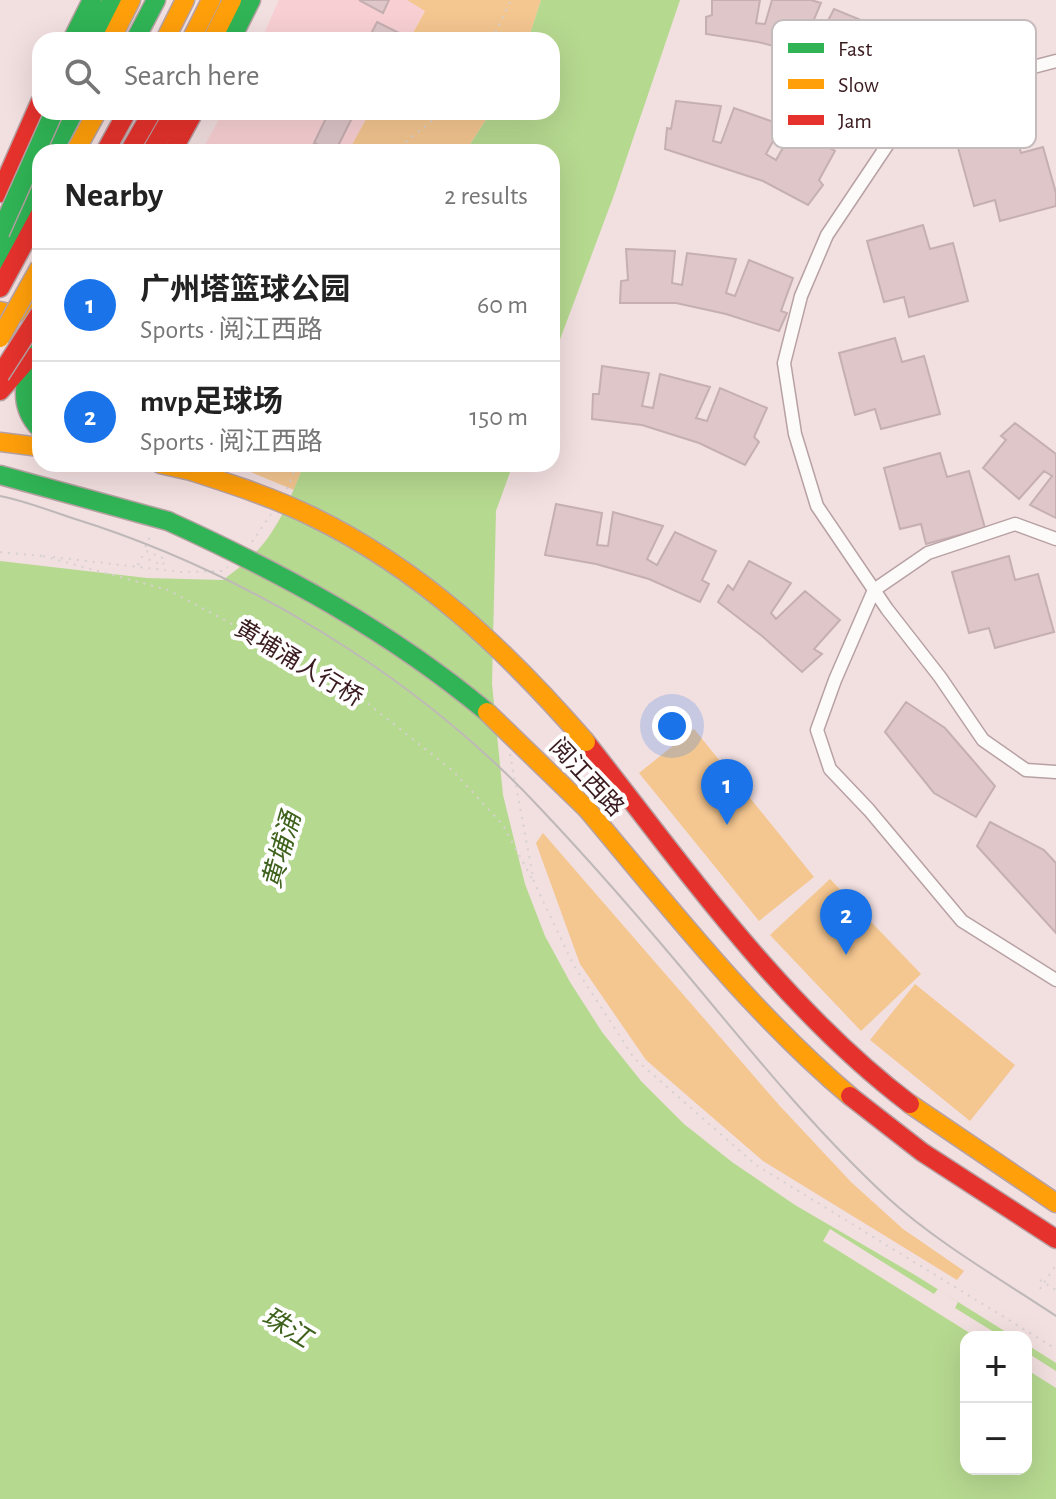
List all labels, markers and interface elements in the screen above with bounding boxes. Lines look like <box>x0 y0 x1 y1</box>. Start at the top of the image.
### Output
legend <box>772 20 1036 148</box>
search box <box>32 32 560 120</box>
text: Fast <box>838 38 872 60</box>
icon: search <box>60 54 104 98</box>
text: Search here <box>124 61 260 91</box>
text: Slow <box>838 74 879 96</box>
text: Jam <box>838 110 872 132</box>
text: Nearby <box>64 179 163 213</box>
text: 2 results <box>444 183 528 209</box>
text: 广州塔篮球公园 <box>140 275 350 305</box>
text: 1 <box>85 292 95 318</box>
text: 60 m <box>477 292 528 318</box>
text: Sports · 阅江西路 <box>140 317 323 343</box>
text: mvp足球场 <box>140 387 283 417</box>
text: 2 <box>84 404 96 430</box>
text: 150 m <box>469 404 528 430</box>
text: Sports · 阅江西路 <box>140 429 323 455</box>
street label: 黄埔涌人行桥 <box>231 615 367 711</box>
your location <box>652 706 692 746</box>
street label: 阅江西路 <box>545 733 629 821</box>
pin: 1 <box>701 759 753 825</box>
water label: 黄埔涌 <box>258 806 306 891</box>
pin: 2 <box>820 889 872 955</box>
water label: 珠江 <box>257 1302 319 1354</box>
map controls <box>960 1331 1032 1475</box>
button: + <box>960 1331 1032 1403</box>
button: − <box>960 1403 1032 1475</box>

